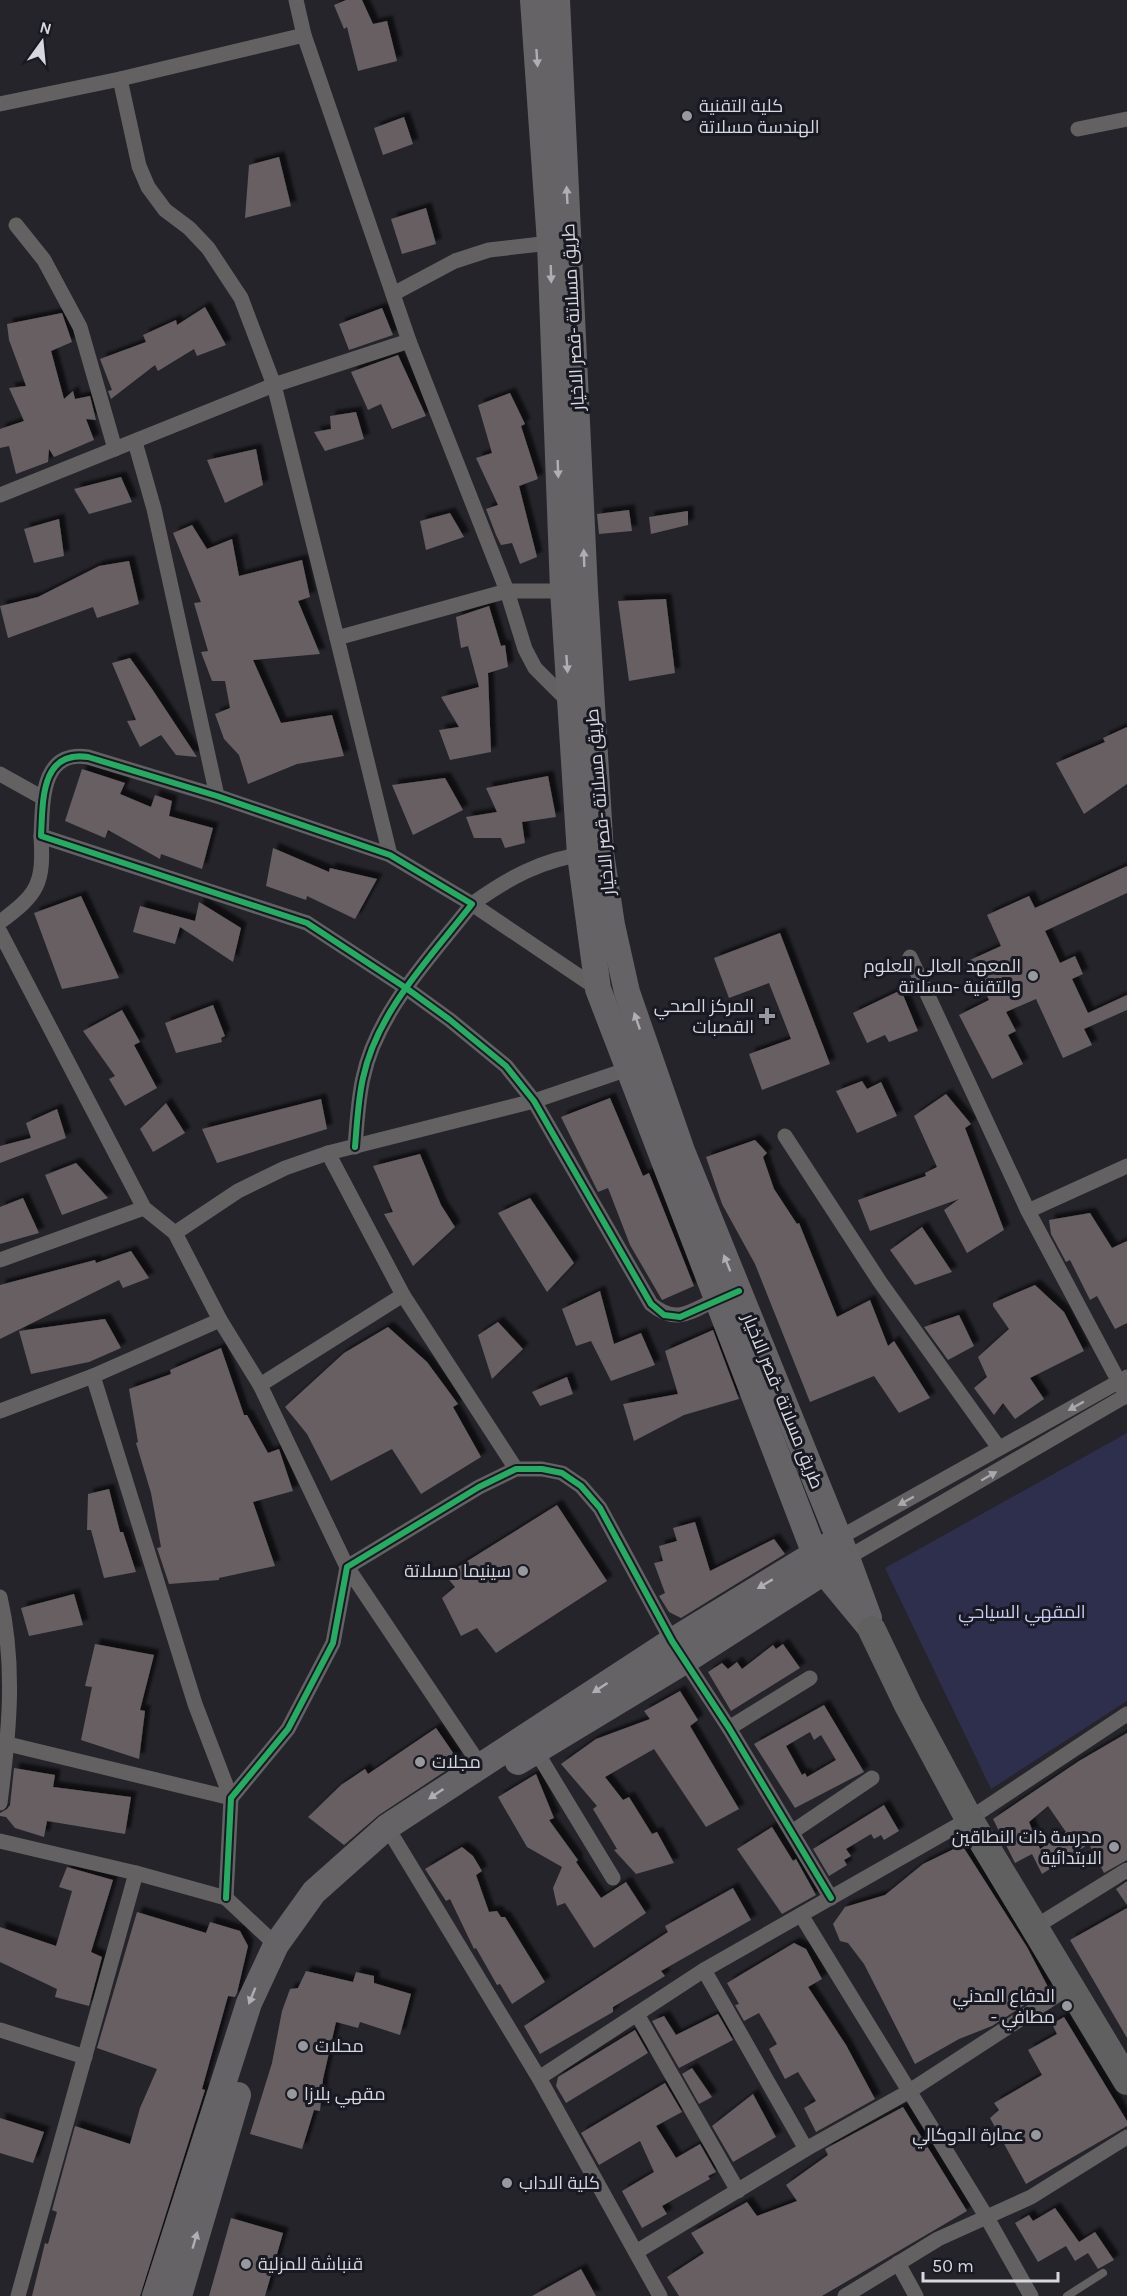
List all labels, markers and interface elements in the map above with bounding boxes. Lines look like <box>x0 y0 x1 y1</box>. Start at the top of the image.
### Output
north arrow <box>12 12 72 72</box>
text: N <box>38 17 54 39</box>
one-way arrow <box>532 49 542 68</box>
place label: كلية التقنية الهندسة مسلاتة <box>699 95 819 138</box>
marker: كلية التقنية الهندسة مسلاتة <box>680 109 694 123</box>
one-way arrow <box>562 186 571 205</box>
street label: طريق مسلاتة -قصر الاخيار <box>557 223 590 412</box>
one-way arrow <box>547 264 556 283</box>
one-way arrow <box>553 459 563 478</box>
one-way arrow <box>579 548 589 567</box>
one-way arrow <box>562 654 572 673</box>
street label: طريق مسلاتة -قصر الاخيار <box>581 708 620 897</box>
place label: المعهد العالي للعلوم والتقنية -مسلاتة <box>864 955 1021 998</box>
marker: المعهد العالي للعلوم والتقنية -مسلاتة <box>1026 969 1040 983</box>
place label: المركز الصحي القصبات <box>654 995 754 1038</box>
marker: المركز الصحي القصبات <box>758 1007 776 1025</box>
one-way arrow <box>632 1012 642 1030</box>
one-way arrow <box>722 1253 732 1271</box>
street label: طريق مسلاتة -قصر الاخيار <box>736 1309 828 1492</box>
one-way arrow <box>1068 1400 1084 1411</box>
one-way arrow <box>981 1471 998 1481</box>
one-way arrow <box>897 1496 914 1506</box>
place label: سينيما مسلاتة <box>404 1560 511 1582</box>
marker: سينيما مسلاتة <box>516 1564 530 1578</box>
one-way arrow <box>757 1579 773 1590</box>
park label: المقهي السياحي <box>958 1601 1086 1626</box>
one-way arrow <box>592 1682 608 1693</box>
place label: مجلات <box>432 1751 481 1773</box>
marker: مجلات <box>413 1755 427 1769</box>
one-way arrow <box>429 1788 445 1800</box>
place label: مدرسة ذات النطاقين الابتدائية <box>952 1826 1102 1869</box>
marker: مدرسة ذات النطاقين الابتدائية <box>1107 1840 1121 1854</box>
place label: الدفاع المدني - مطافي <box>953 1985 1055 2031</box>
one-way arrow <box>247 1987 256 2005</box>
marker: الدفاع المدني - مطافي <box>1060 1999 1074 2013</box>
place label: محلات <box>315 2035 364 2057</box>
marker: محلات <box>296 2039 310 2053</box>
place label: مقهي بلازا <box>304 2083 386 2108</box>
marker: مقهي بلازا <box>285 2087 299 2101</box>
place label: عمارة الدوكالي <box>912 2124 1024 2149</box>
marker: عمارة الدوكالي <box>1029 2128 1043 2142</box>
place label: كلية الاداب <box>519 2172 600 2194</box>
marker: كلية الاداب <box>500 2176 514 2190</box>
one-way arrow <box>191 2231 200 2249</box>
scale bar <box>923 2245 1058 2283</box>
place label: قنباشة للمزلية <box>258 2253 363 2275</box>
text: 50 m <box>932 2255 974 2277</box>
marker: قنباشة للمزلية <box>239 2257 253 2271</box>

